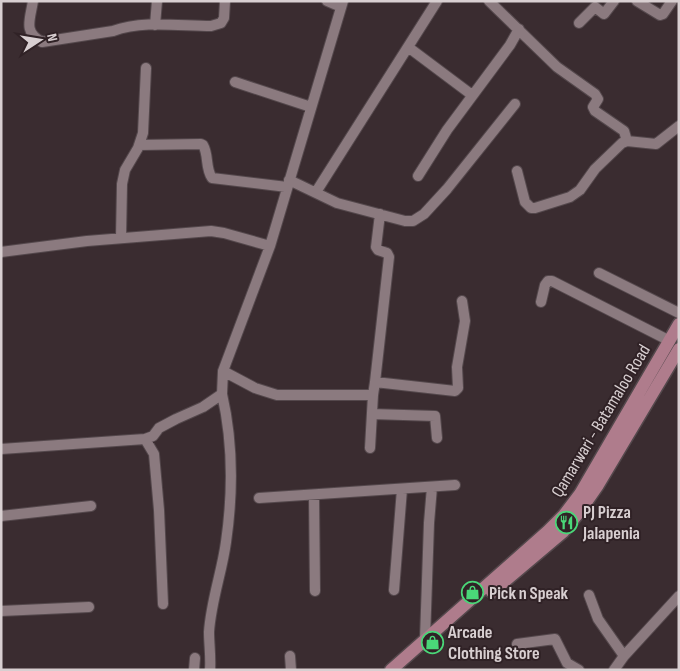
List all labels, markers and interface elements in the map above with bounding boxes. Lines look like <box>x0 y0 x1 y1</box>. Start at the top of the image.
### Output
north arrow <box>15 15 65 65</box>
text: N <box>43 32 61 43</box>
street label: Qamarwari - Batamaloo Road <box>547 341 655 501</box>
place label: PJ Pizza Jalapenia <box>582 502 640 544</box>
restaurant icon: PJ Pizza Jalapenia <box>555 510 579 534</box>
shop icon: Pick n Speak <box>461 581 485 605</box>
place label: Pick n Speak <box>489 583 569 604</box>
place label: Arcade Clothing Store <box>447 622 540 664</box>
shop icon: Arcade Clothing Store <box>420 630 444 654</box>

